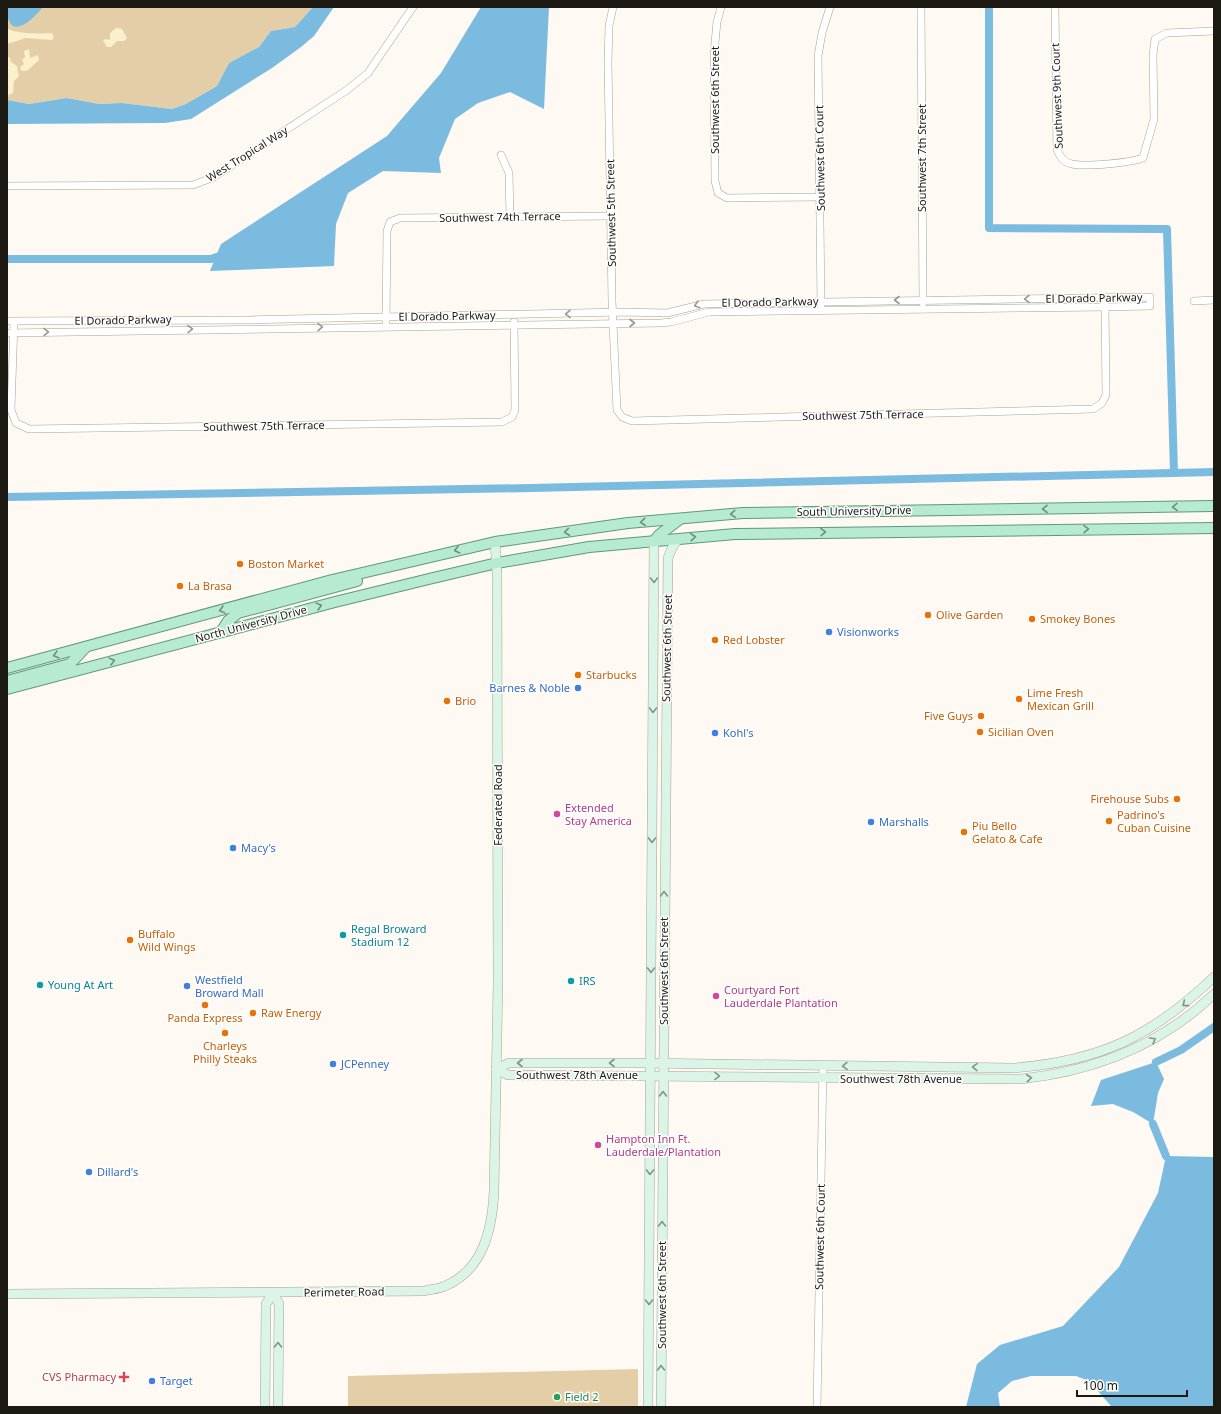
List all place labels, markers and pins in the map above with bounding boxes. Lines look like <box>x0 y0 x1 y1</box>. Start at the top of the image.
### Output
place label: Boston Market <box>248 556 324 571</box>
marker: Boston Market <box>235 559 245 569</box>
place label: La Brasa <box>188 578 232 593</box>
marker: La Brasa <box>175 581 185 591</box>
place label: Olive Garden <box>936 607 1003 622</box>
marker: Olive Garden <box>923 610 933 620</box>
place label: Smokey Bones <box>1040 611 1115 626</box>
marker: Smokey Bones <box>1027 614 1037 624</box>
place label: Visionworks <box>837 624 899 639</box>
marker: Visionworks <box>824 627 834 637</box>
place label: Red Lobster <box>723 632 785 647</box>
marker: Red Lobster <box>710 635 720 645</box>
place label: Starbucks <box>586 667 637 682</box>
marker: Starbucks <box>573 670 583 680</box>
place label: Barnes & Noble <box>489 680 570 695</box>
marker: Barnes & Noble <box>573 683 583 693</box>
place label: Lime Fresh Mexican Grill <box>1027 685 1094 713</box>
place label: Brio <box>455 693 477 708</box>
marker: Lime Fresh Mexican Grill <box>1014 694 1024 704</box>
marker: Brio <box>442 696 452 706</box>
place label: Five Guys <box>924 708 973 723</box>
marker: Five Guys <box>976 711 986 721</box>
place label: Sicilian Oven <box>988 724 1054 739</box>
place label: Kohl's <box>723 725 754 740</box>
marker: Sicilian Oven <box>975 727 985 737</box>
marker: Kohl's <box>710 728 720 738</box>
place label: Firehouse Subs <box>1090 791 1169 806</box>
marker: Firehouse Subs <box>1172 794 1182 804</box>
place label: Extended Stay America <box>565 800 632 828</box>
place label: Padrino's Cuban Cuisine <box>1117 807 1191 835</box>
marker: Extended Stay America <box>552 809 562 819</box>
place label: Marshalls <box>879 814 929 829</box>
marker: Padrino's Cuban Cuisine <box>1104 816 1114 826</box>
marker: Marshalls <box>866 817 876 827</box>
place label: Piu Bello Gelato & Cafe <box>972 818 1043 846</box>
marker: Piu Bello Gelato & Cafe <box>959 827 969 837</box>
place label: Macy's <box>241 840 276 855</box>
marker: Macy's <box>228 843 238 853</box>
place label: Regal Broward Stadium 12 <box>351 921 427 949</box>
place label: Buffalo Wild Wings <box>138 926 195 954</box>
marker: Regal Broward Stadium 12 <box>338 930 348 940</box>
marker: Buffalo Wild Wings <box>125 935 135 945</box>
place label: Westfield Broward Mall <box>195 972 264 1000</box>
place label: IRS <box>579 973 596 988</box>
marker: IRS <box>566 976 576 986</box>
place label: Young At Art <box>48 977 113 992</box>
marker: Young At Art <box>35 980 45 990</box>
marker: Westfield Broward Mall <box>182 981 192 991</box>
place label: Courtyard Fort Lauderdale Plantation <box>724 982 838 1010</box>
marker: Courtyard Fort Lauderdale Plantation <box>711 991 721 1001</box>
marker: Panda Express <box>200 1000 210 1010</box>
place label: Raw Energy <box>261 1005 322 1020</box>
marker: Raw Energy <box>248 1008 258 1018</box>
place label: Panda Express <box>167 1010 243 1025</box>
marker: Charleys Philly Steaks <box>220 1028 230 1038</box>
place label: Charleys Philly Steaks <box>193 1038 257 1066</box>
place label: JCPenney <box>340 1056 389 1071</box>
marker: JCPenney <box>328 1059 338 1069</box>
place label: Hampton Inn Ft. Lauderdale/Plantation <box>606 1131 721 1159</box>
marker: Hampton Inn Ft. Lauderdale/Plantation <box>593 1140 603 1150</box>
place label: Dillard's <box>97 1164 138 1179</box>
marker: Dillard's <box>84 1167 94 1177</box>
place label: CVS Pharmacy <box>42 1369 116 1384</box>
marker: CVS Pharmacy <box>119 1372 129 1382</box>
place label: Target <box>160 1373 193 1388</box>
marker: Target <box>147 1376 157 1386</box>
place label: Field 2 <box>565 1389 599 1404</box>
marker: Field 2 <box>552 1392 562 1402</box>

